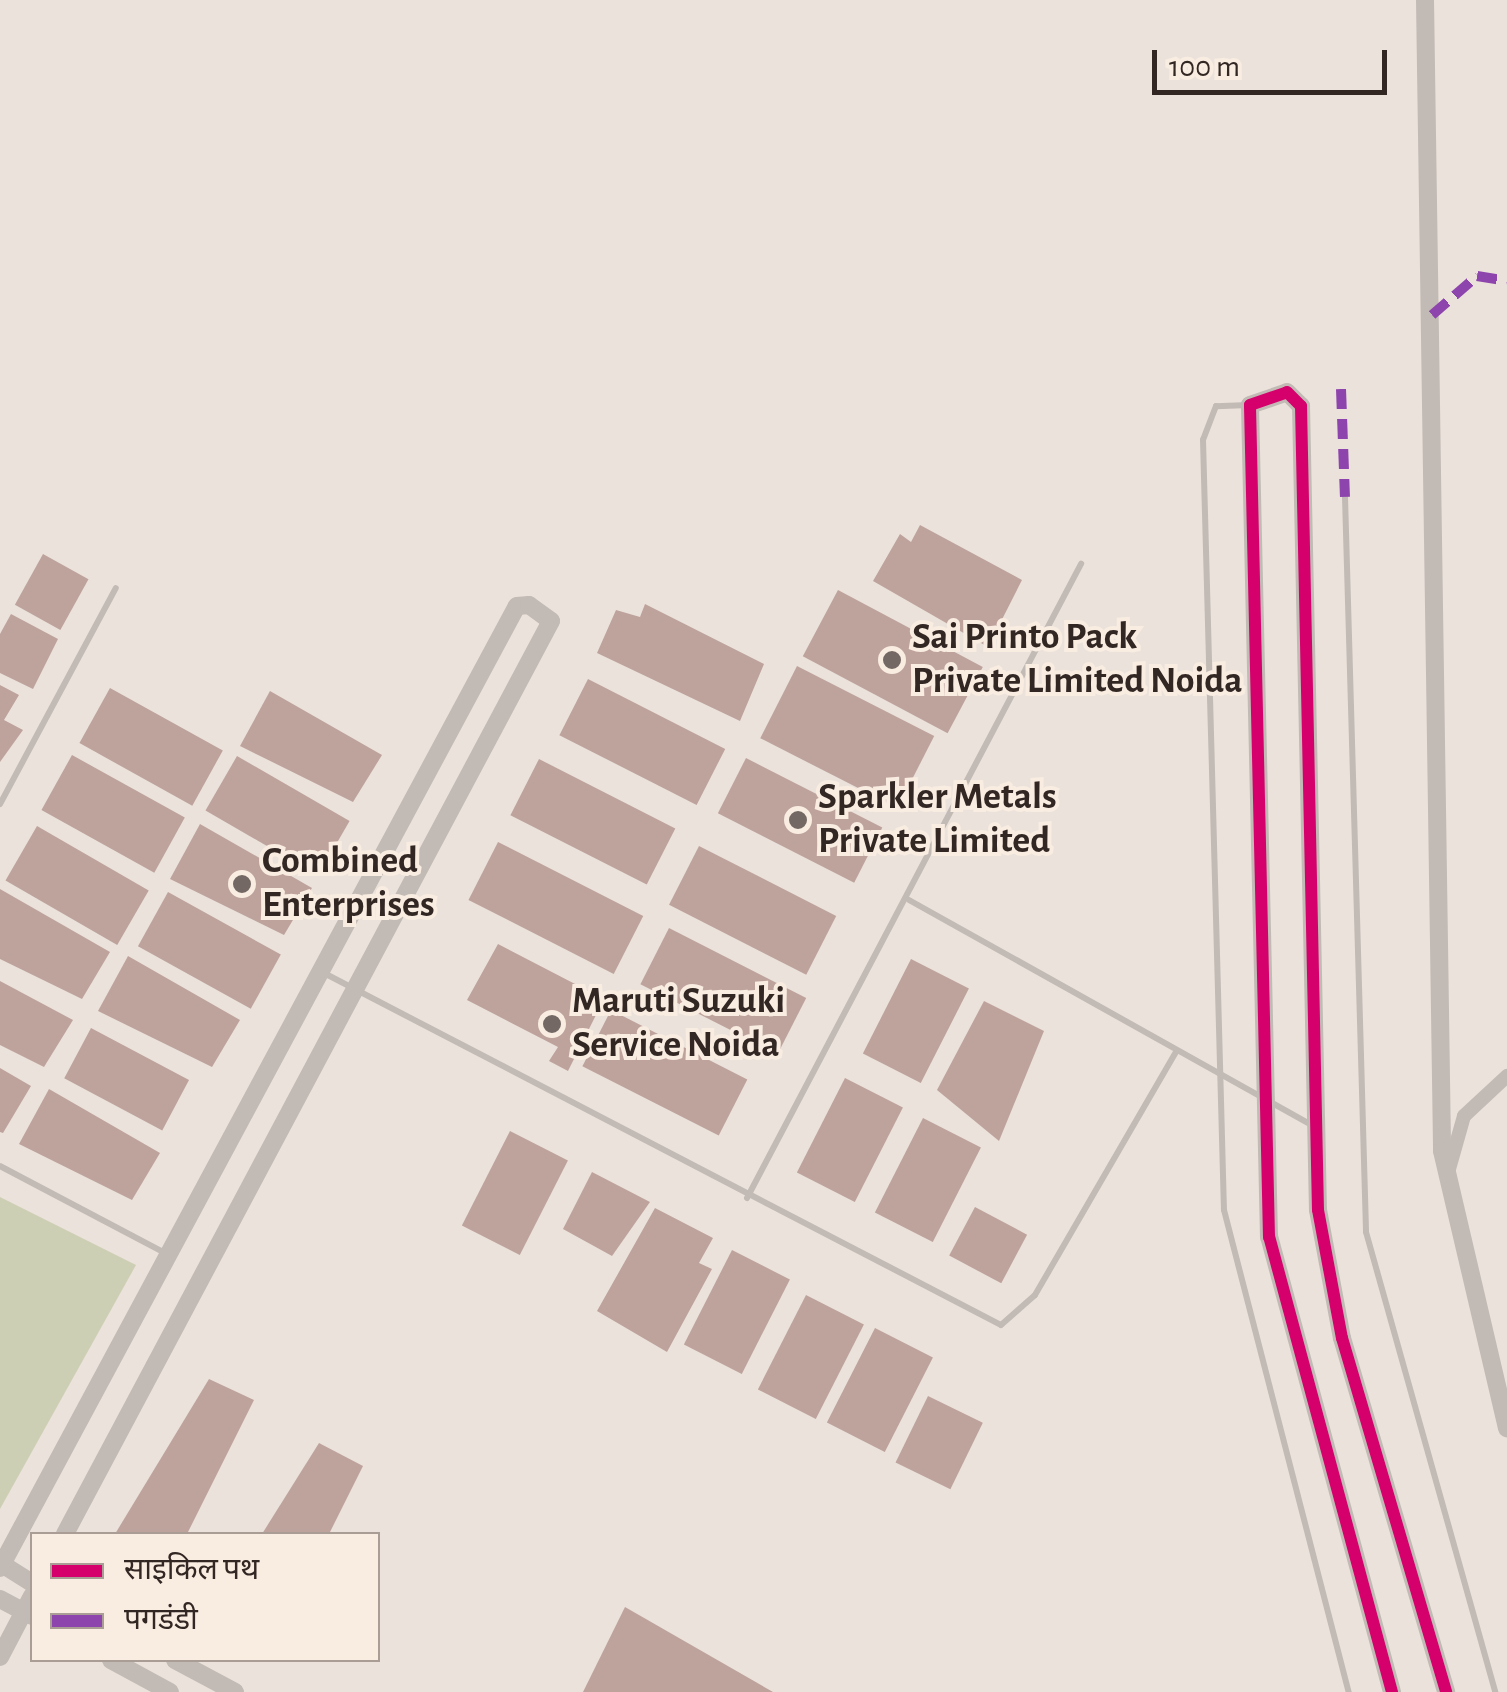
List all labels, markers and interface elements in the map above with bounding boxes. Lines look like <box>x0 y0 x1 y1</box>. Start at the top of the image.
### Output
scale bar <box>1157 30 1392 92</box>
text: 100 m <box>1169 52 1240 82</box>
place label: Sai Printo Pack Private Limited Noida <box>912 615 1243 704</box>
marker: Sai Printo Pack Private Limited Noida <box>881 649 903 671</box>
place label: Sparkler Metals Private Limited <box>818 775 1057 864</box>
marker: Sparkler Metals Private Limited <box>787 809 809 831</box>
place label: Combined Enterprises <box>262 839 435 928</box>
marker: Combined Enterprises <box>231 873 253 895</box>
place label: Maruti Suzuki Service Noida <box>572 979 785 1068</box>
marker: Maruti Suzuki Service Noida <box>541 1013 563 1035</box>
legend <box>30 1532 380 1662</box>
text: साइकिल पथ <box>124 1555 259 1585</box>
text: पगडंडी <box>124 1605 198 1635</box>

